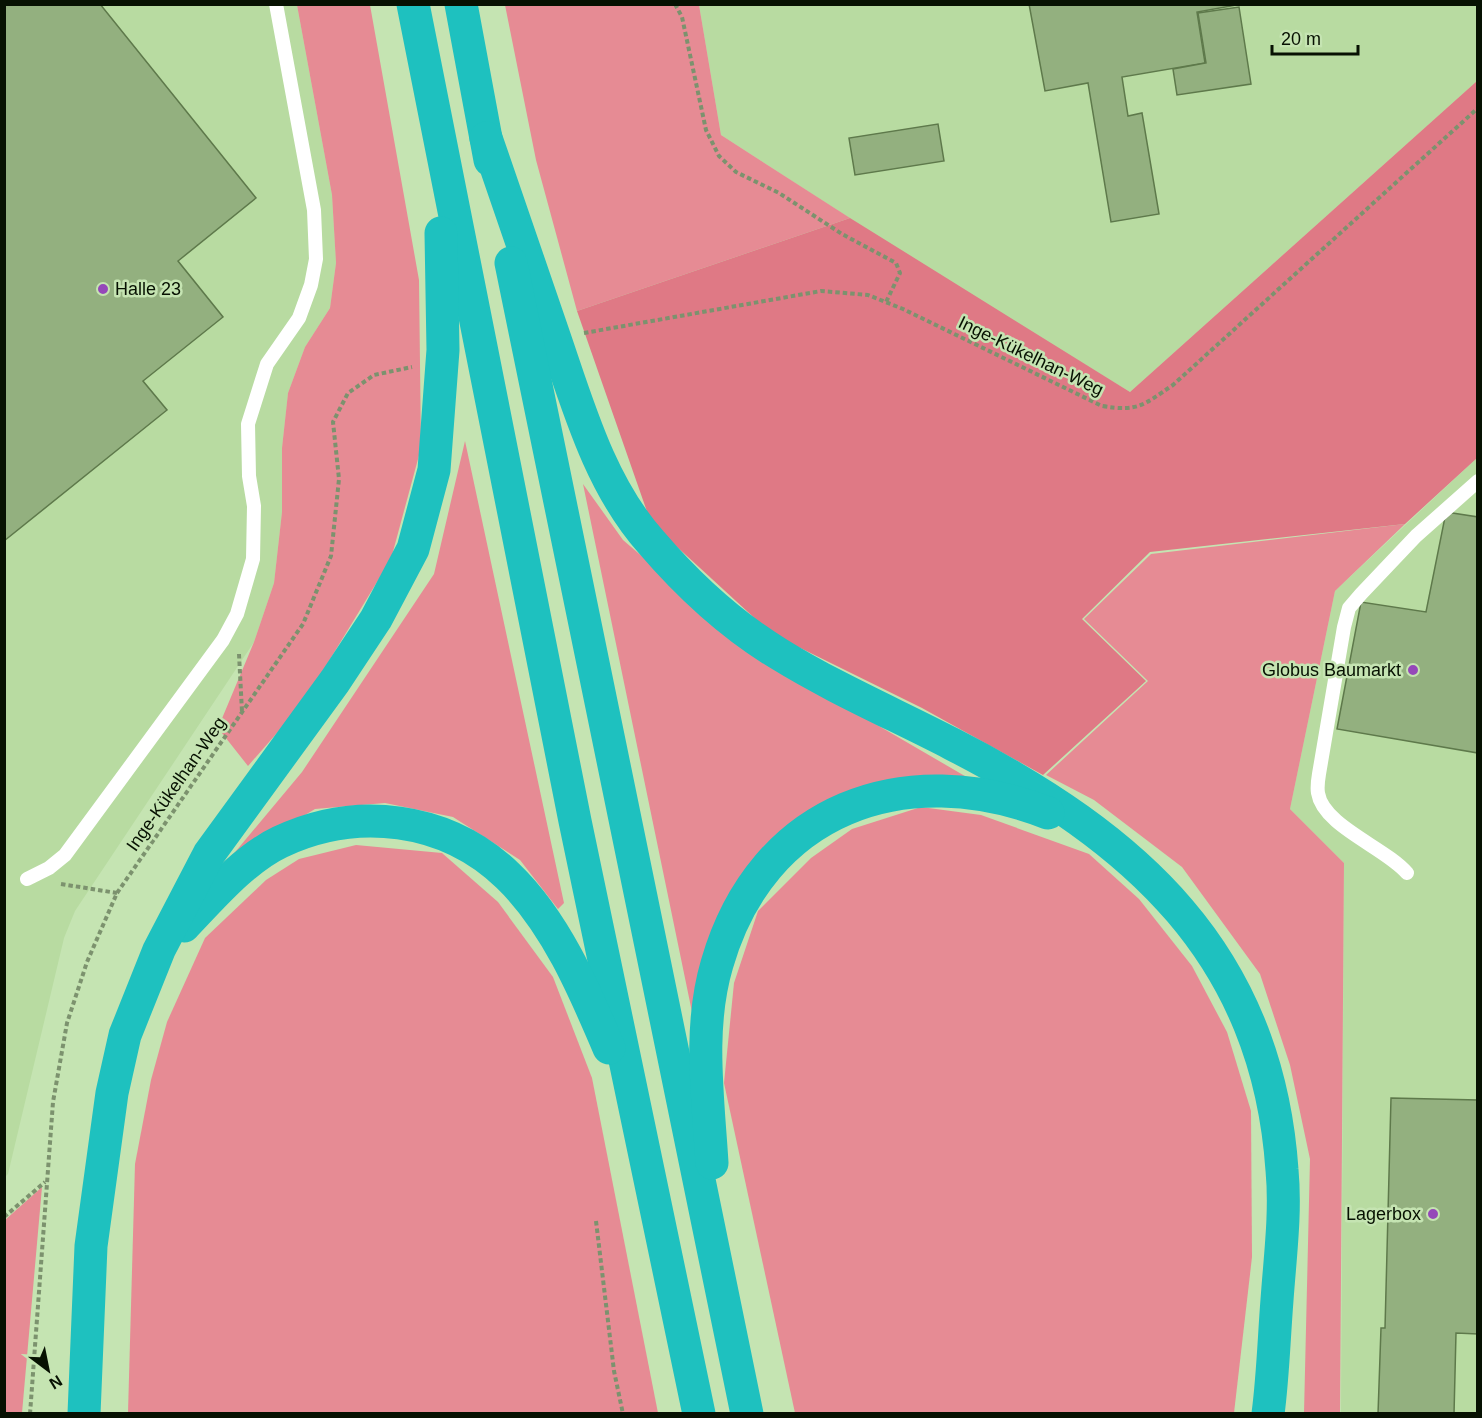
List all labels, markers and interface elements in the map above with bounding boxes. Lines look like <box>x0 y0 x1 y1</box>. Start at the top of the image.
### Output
scale bar <box>1272 18 1358 56</box>
text: 20 m <box>1281 29 1321 49</box>
place label: Halle 23 <box>115 279 181 299</box>
marker: Halle 23 <box>96 282 110 296</box>
street label: Inge-Kükelhan-Weg <box>955 312 1107 400</box>
place label: Globus Baumarkt <box>1262 660 1401 680</box>
marker: Globus Baumarkt <box>1406 663 1420 677</box>
street label: Inge-Kükelhan-Weg <box>122 713 230 855</box>
place label: Lagerbox <box>1346 1204 1421 1224</box>
marker: Lagerbox <box>1426 1207 1440 1221</box>
north arrow <box>18 1340 78 1400</box>
text: N <box>46 1372 65 1393</box>

